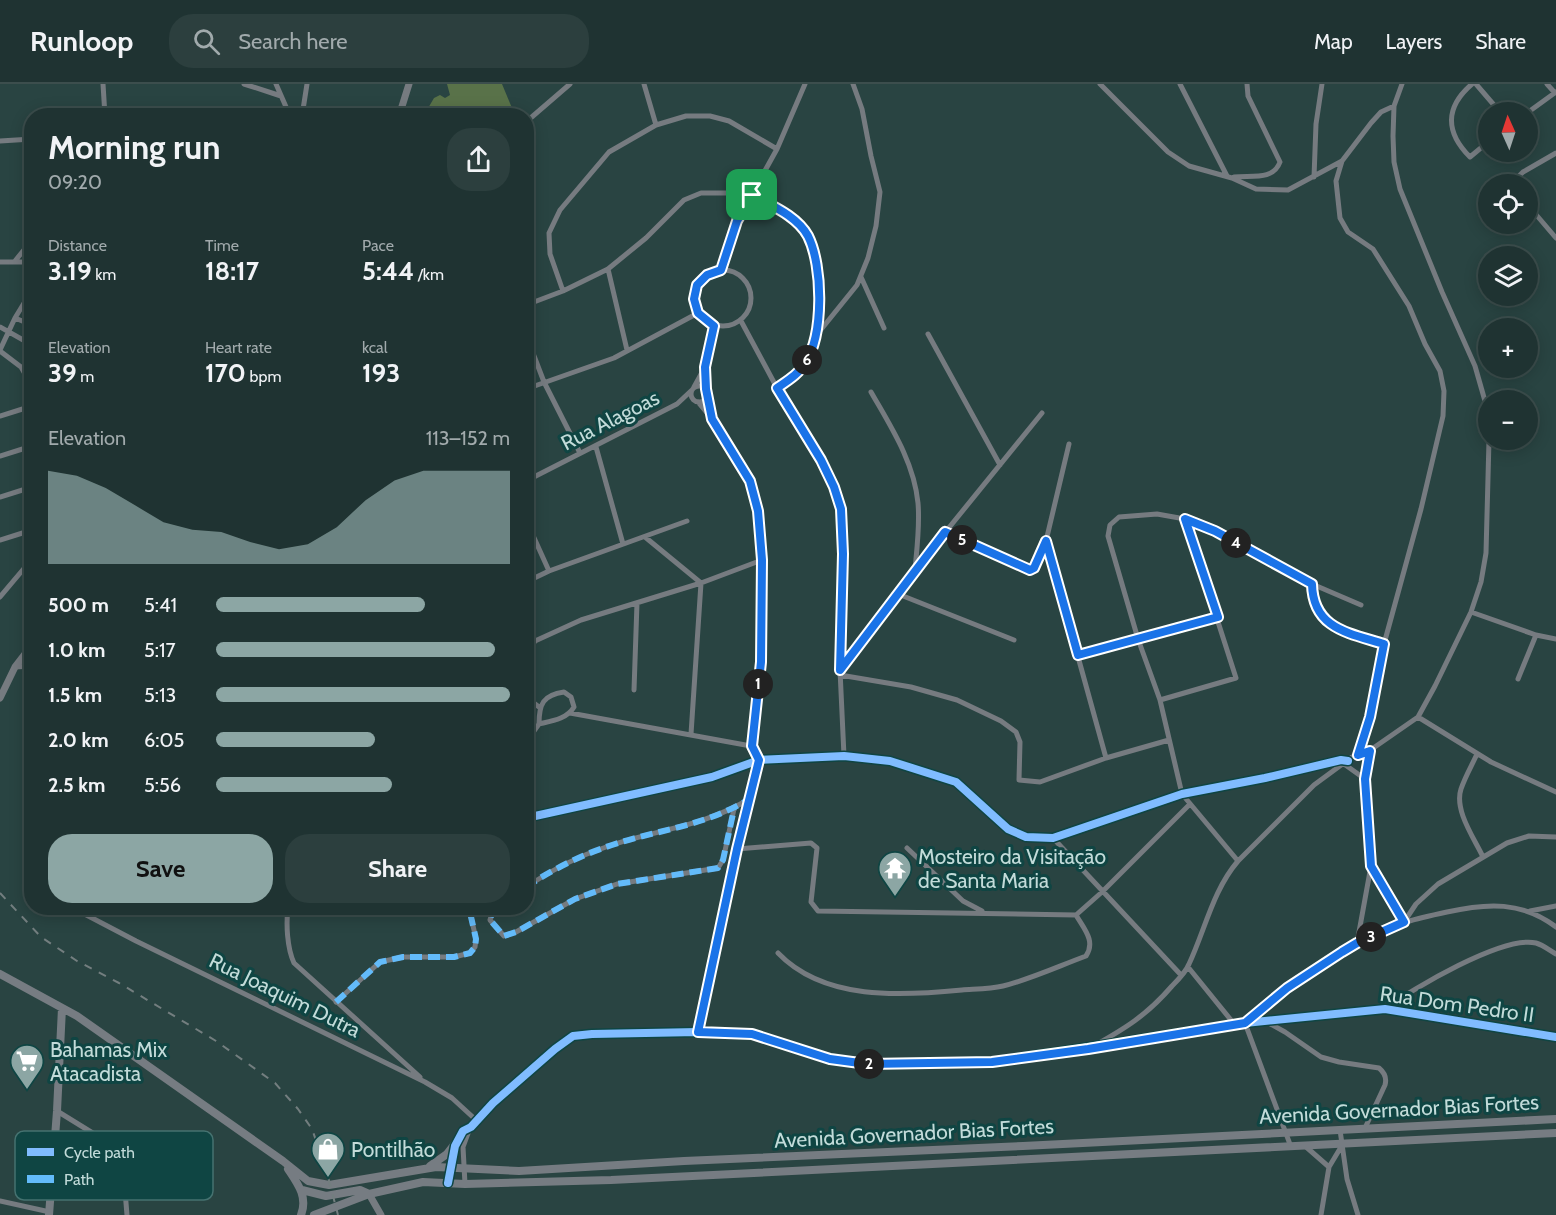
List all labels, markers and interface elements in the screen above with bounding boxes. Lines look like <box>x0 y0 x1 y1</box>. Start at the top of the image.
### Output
search box <box>169 14 589 68</box>
text: Runloop <box>30 24 133 58</box>
icon: search <box>190 25 223 58</box>
text: Search here <box>238 28 348 55</box>
text: Map <box>1314 29 1353 54</box>
text: Layers <box>1386 29 1442 54</box>
text: Share <box>1475 29 1526 54</box>
north arrow <box>1478 102 1538 162</box>
map controls <box>1478 102 1538 450</box>
text: Morning run <box>48 127 220 167</box>
button: share <box>447 128 510 191</box>
pin <box>726 169 777 220</box>
text: 09:20 <box>48 170 102 194</box>
button: locate <box>1478 174 1538 234</box>
icon: arrive <box>735 178 768 211</box>
text: Distance <box>48 236 107 255</box>
text: Time <box>205 236 239 255</box>
text: Pace <box>362 236 394 255</box>
button: layers <box>1478 246 1538 306</box>
text: 3.19 <box>48 255 92 287</box>
text: 18:17 <box>205 255 259 287</box>
text: 5:44 <box>362 255 414 287</box>
text: km <box>92 265 116 284</box>
text: /km <box>414 265 444 284</box>
button: + <box>1478 318 1538 378</box>
text: Elevation <box>48 338 111 357</box>
text: Heart rate <box>205 338 272 357</box>
text: kcal <box>362 338 388 357</box>
pin: 6 <box>792 345 822 375</box>
text: 6 <box>803 350 812 369</box>
text: 39 <box>48 357 77 389</box>
text: 170 <box>205 357 246 389</box>
text: 193 <box>362 357 400 389</box>
text: m <box>77 367 94 386</box>
text: bpm <box>246 367 281 386</box>
street label: Rua Alagoas <box>557 384 664 455</box>
button: − <box>1478 390 1538 450</box>
text: Elevation <box>48 426 126 450</box>
text: 113–152 m <box>426 426 510 450</box>
pin: 5 <box>947 525 977 555</box>
pin: 4 <box>1221 528 1251 558</box>
text: 5 <box>958 530 966 549</box>
text: 4 <box>1231 533 1241 552</box>
text: 500 m <box>48 593 109 617</box>
text: 5:41 <box>144 593 177 617</box>
text: 1.0 km <box>48 638 105 662</box>
text: 5:17 <box>144 638 176 662</box>
pin: 1 <box>743 669 773 699</box>
text: 1 <box>755 674 761 693</box>
text: 1.5 km <box>48 683 102 707</box>
text: 5:13 <box>144 683 176 707</box>
text: 2.0 km <box>48 728 109 752</box>
text: 6:05 <box>144 728 184 752</box>
text: 2.5 km <box>48 773 105 797</box>
text: 5:56 <box>144 773 181 797</box>
button: Save <box>48 834 273 903</box>
button: Share <box>285 834 510 903</box>
place label: Mosteiro da Visitação de Santa Maria <box>918 844 1106 893</box>
temple icon: Mosteiro da Visitação de Santa Maria <box>877 850 913 897</box>
pin: 3 <box>1356 922 1386 952</box>
text: 3 <box>1367 927 1375 946</box>
street label: Rua Joaquim Dutra <box>205 948 365 1042</box>
street label: Rua Dom Pedro II <box>1378 981 1536 1027</box>
place label: Bahamas Mix Atacadista <box>50 1037 167 1086</box>
supermarket icon: Bahamas Mix Atacadista <box>9 1043 45 1090</box>
pin: 2 <box>854 1049 884 1079</box>
text: 2 <box>865 1054 873 1073</box>
street label: Avenida Governador Bias Fortes <box>1258 1089 1540 1129</box>
street label: Avenida Governador Bias Fortes <box>773 1113 1055 1153</box>
legend <box>15 1131 213 1200</box>
shop icon: Pontilhão <box>310 1131 346 1178</box>
place label: Pontilhão <box>351 1137 435 1162</box>
text: Cycle path <box>64 1143 135 1162</box>
text: Path <box>64 1170 95 1189</box>

